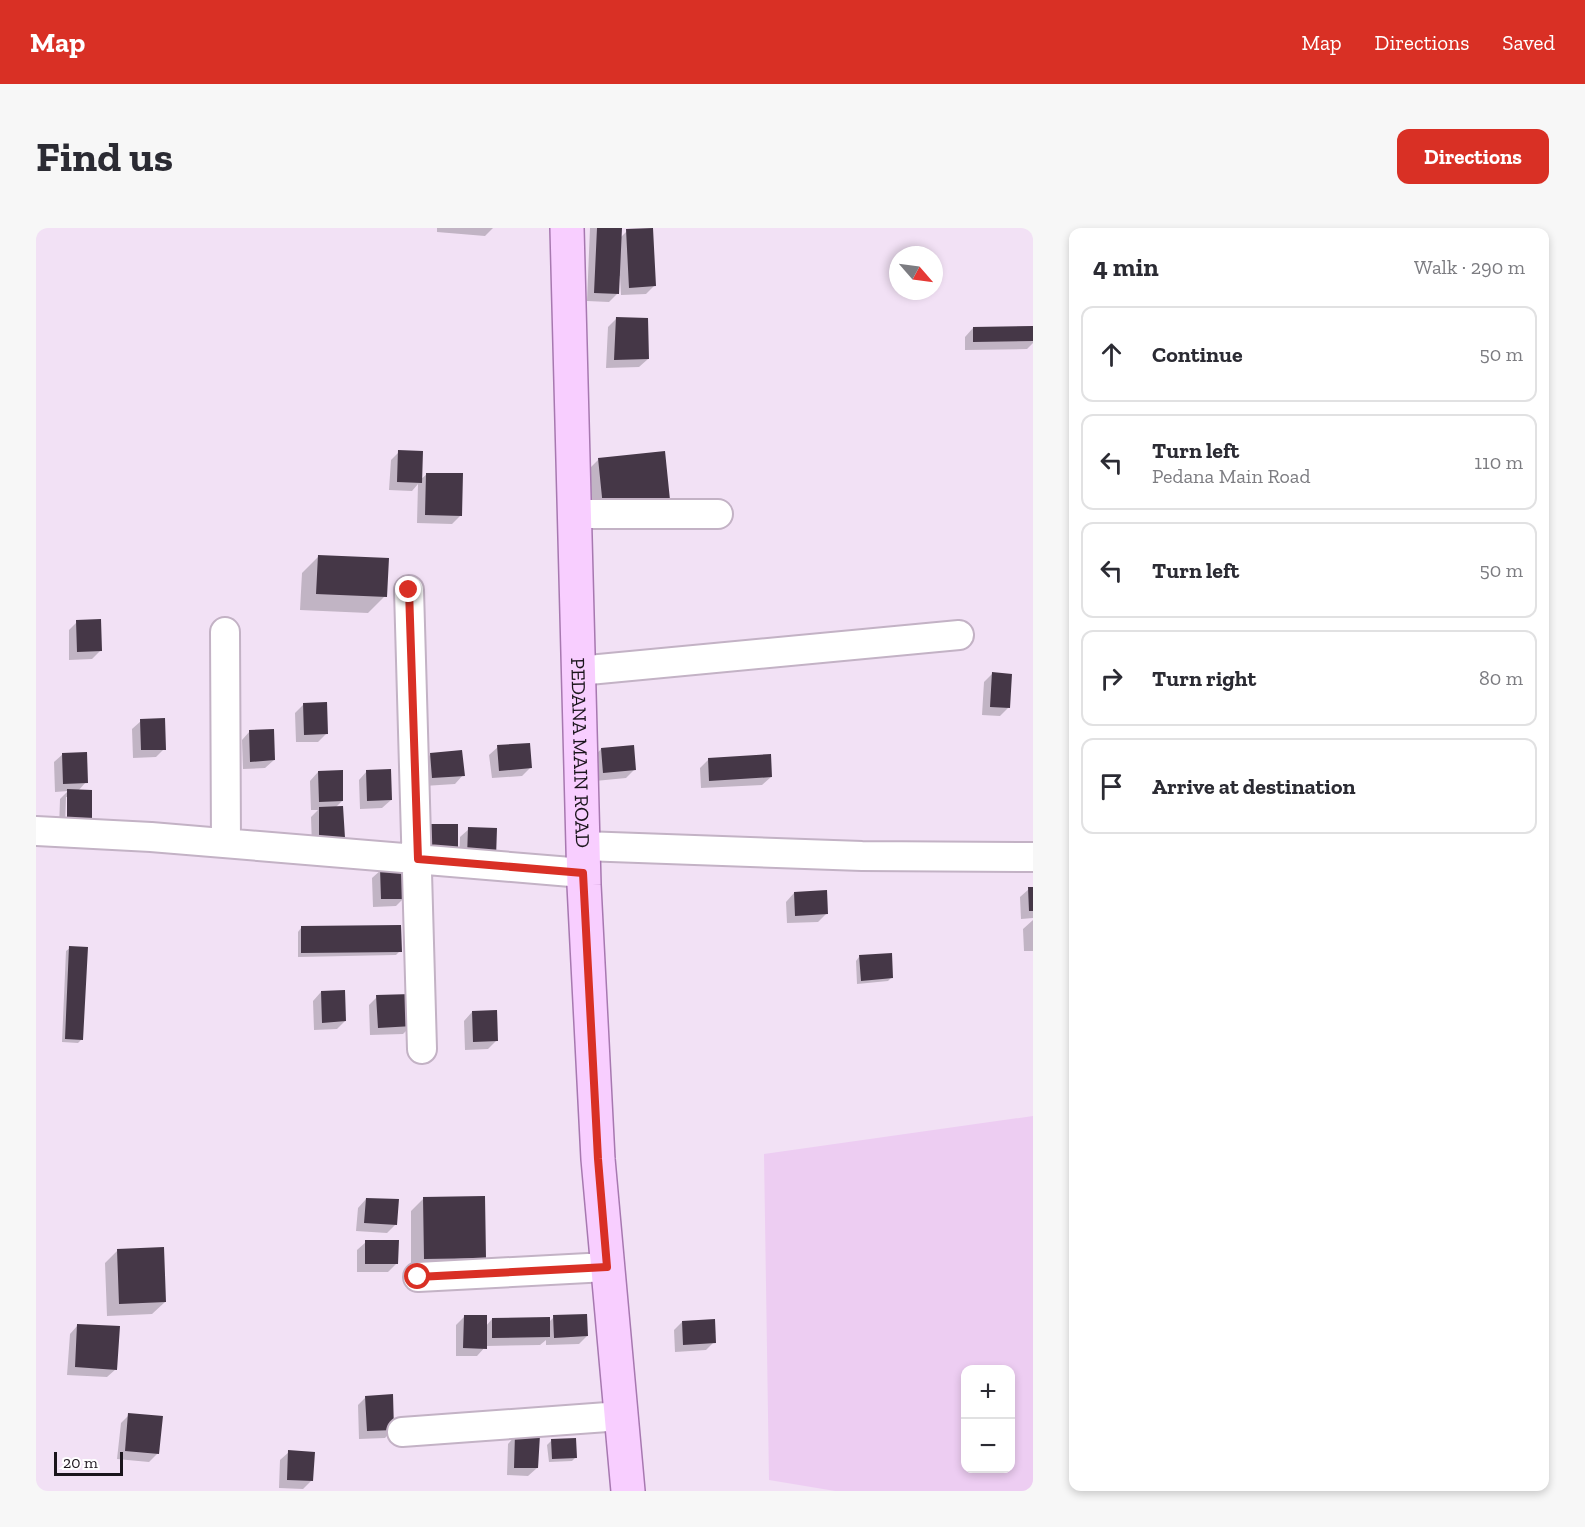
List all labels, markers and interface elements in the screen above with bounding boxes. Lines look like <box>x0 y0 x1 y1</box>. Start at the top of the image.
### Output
text: Map <box>30 26 85 59</box>
text: Map <box>1302 30 1342 55</box>
text: Directions <box>1375 30 1469 55</box>
text: Saved <box>1502 30 1555 55</box>
button: Directions <box>1397 129 1549 184</box>
text: Find us <box>36 131 173 182</box>
north arrow <box>889 246 943 300</box>
text: 4 min <box>1093 251 1159 283</box>
text: Walk · 290 m <box>1414 255 1525 279</box>
icon: ahead <box>1095 338 1128 371</box>
text: Continue <box>1152 341 1243 368</box>
text: 50 m <box>1479 342 1523 366</box>
text: Turn left <box>1152 437 1239 464</box>
icon: left <box>1095 446 1128 479</box>
text: 110 m <box>1474 450 1523 474</box>
text: Pedana Main Road <box>1152 464 1310 488</box>
icon: left <box>1095 554 1128 587</box>
text: Turn left <box>1152 557 1239 584</box>
text: 50 m <box>1479 558 1523 582</box>
route end <box>395 576 421 602</box>
street label: PEDANA MAIN ROAD <box>566 657 595 848</box>
icon: right <box>1095 662 1128 695</box>
text: Turn right <box>1152 665 1256 692</box>
text: 80 m <box>1479 666 1523 690</box>
icon: arrive <box>1095 770 1128 803</box>
text: Arrive at destination <box>1152 773 1355 800</box>
route start <box>404 1263 430 1289</box>
map controls <box>961 1365 1015 1473</box>
button: + <box>961 1365 1015 1419</box>
button: − <box>961 1419 1015 1473</box>
scale bar <box>54 1449 123 1476</box>
text: 20 m <box>63 1453 98 1472</box>

